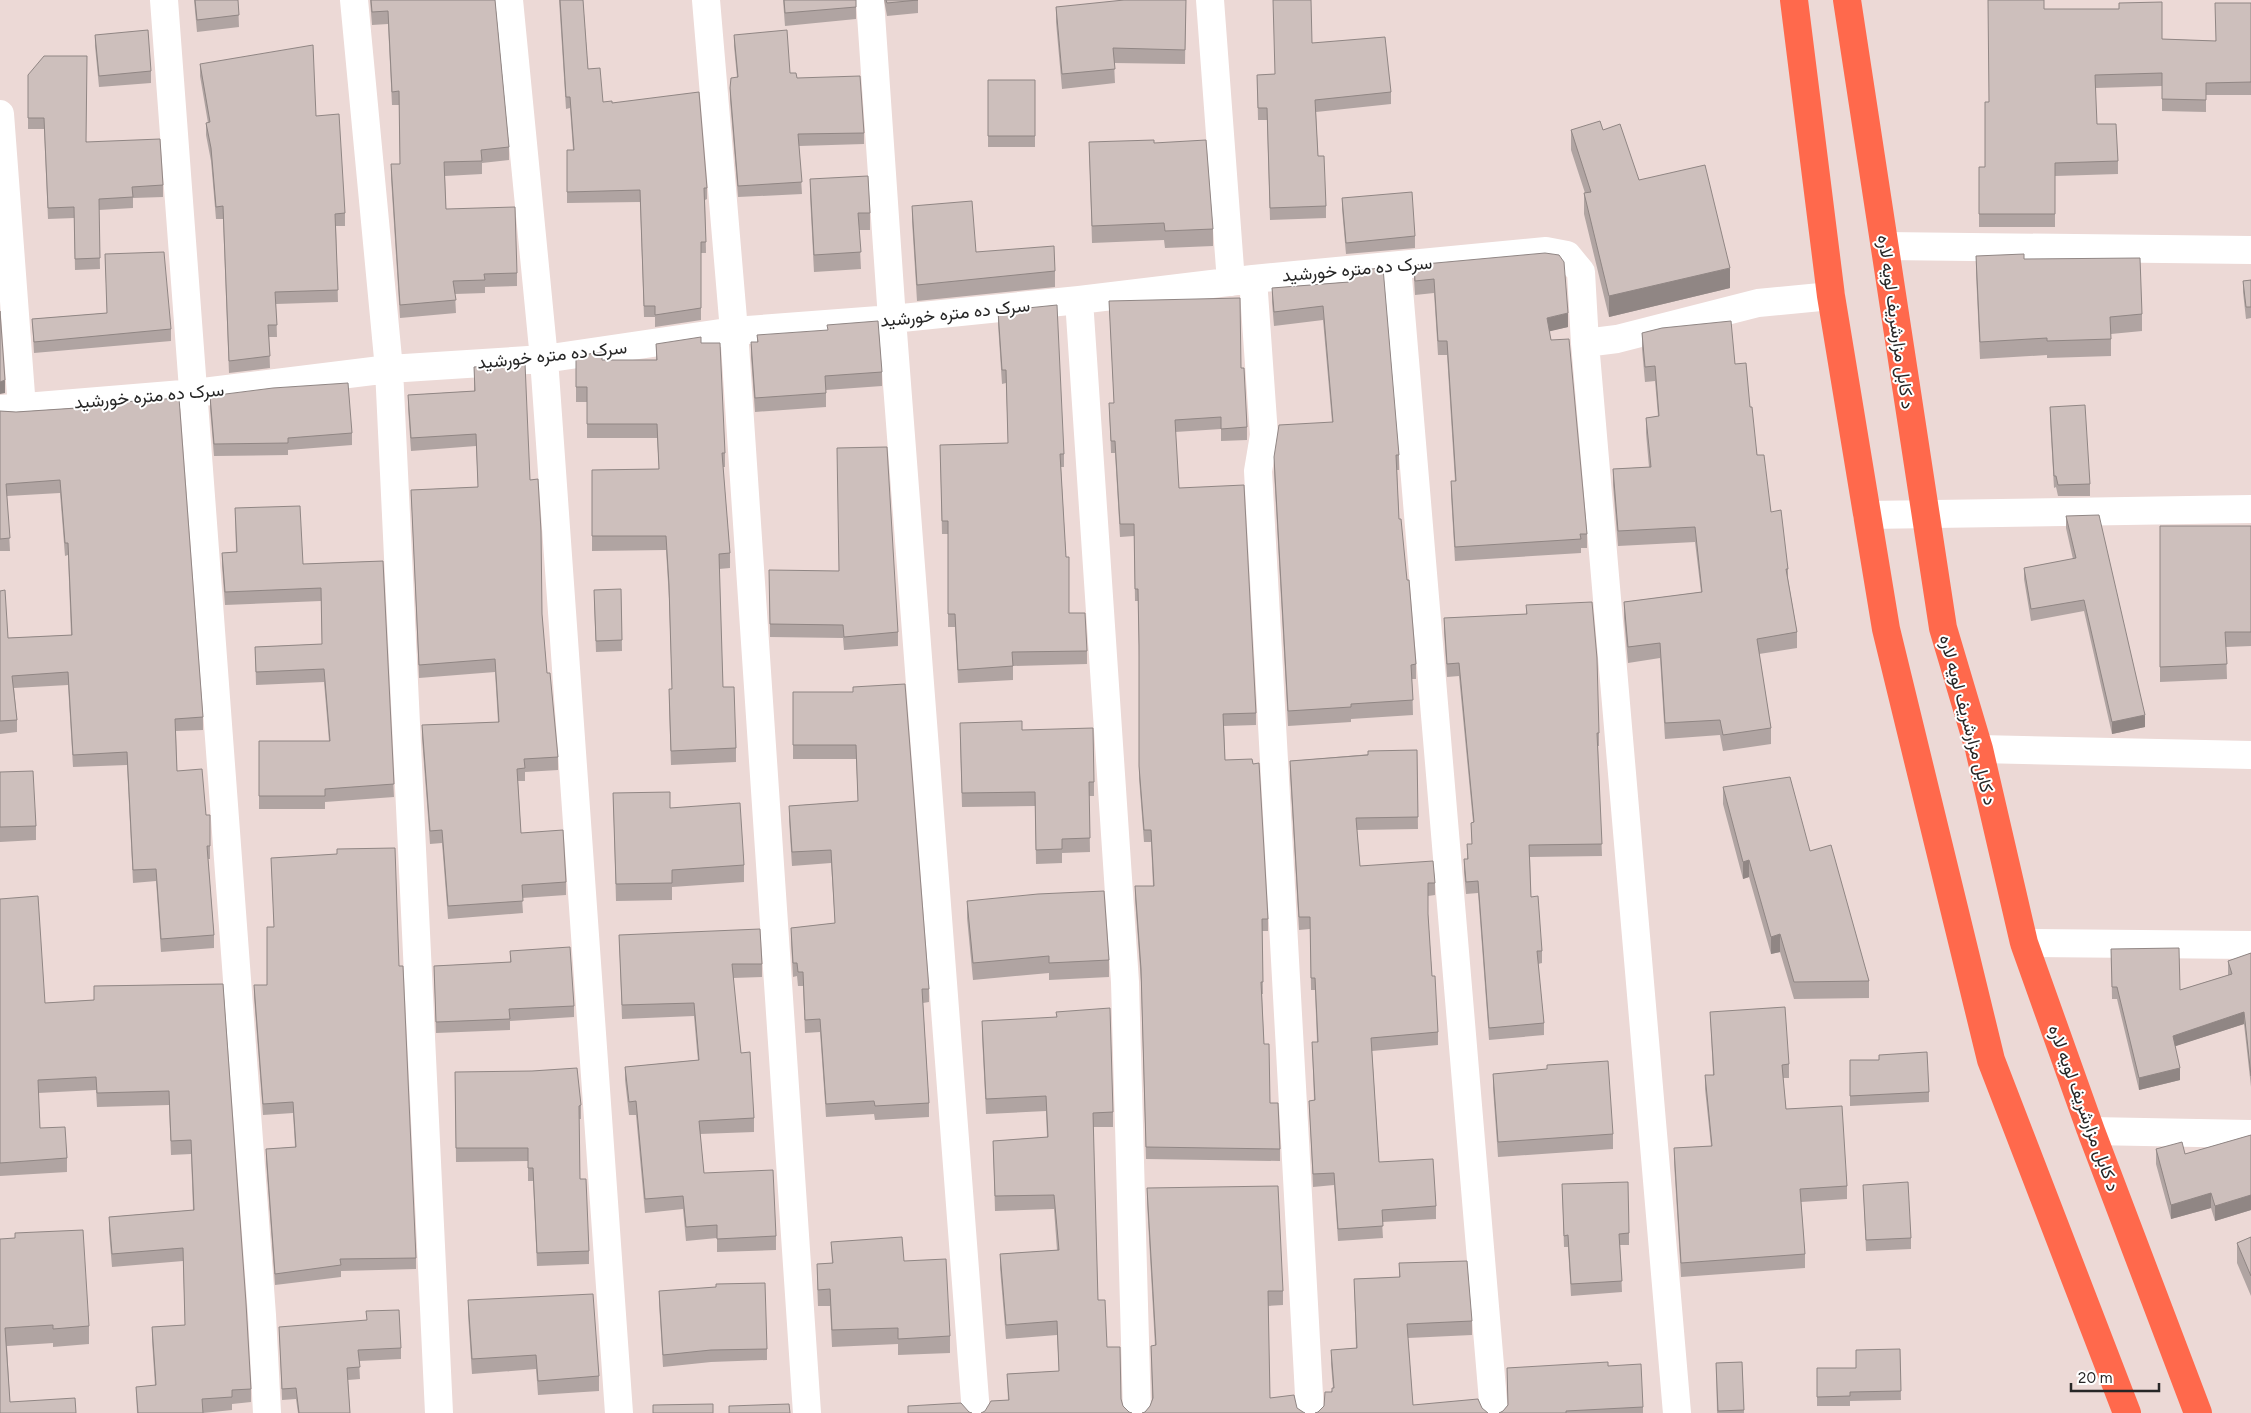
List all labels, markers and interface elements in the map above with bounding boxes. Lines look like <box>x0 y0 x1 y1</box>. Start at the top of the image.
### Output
street label: د کابل مزارشریف لویه لاره <box>1873 233 1919 411</box>
street label: سرک ده متره خورشید <box>1281 251 1433 287</box>
street label: سرک ده متره خورشید <box>879 294 1031 332</box>
street label: سرک ده متره خورشید <box>476 336 628 374</box>
street label: سرک ده متره خورشید <box>73 378 225 414</box>
street label: د کابل مزارشریف لویه لاره <box>1935 632 2001 808</box>
street label: د کابل مزارشریف لویه لاره <box>2044 1022 2124 1194</box>
scale bar <box>2071 1360 2158 1392</box>
text: 20 m <box>2078 1369 2112 1387</box>

